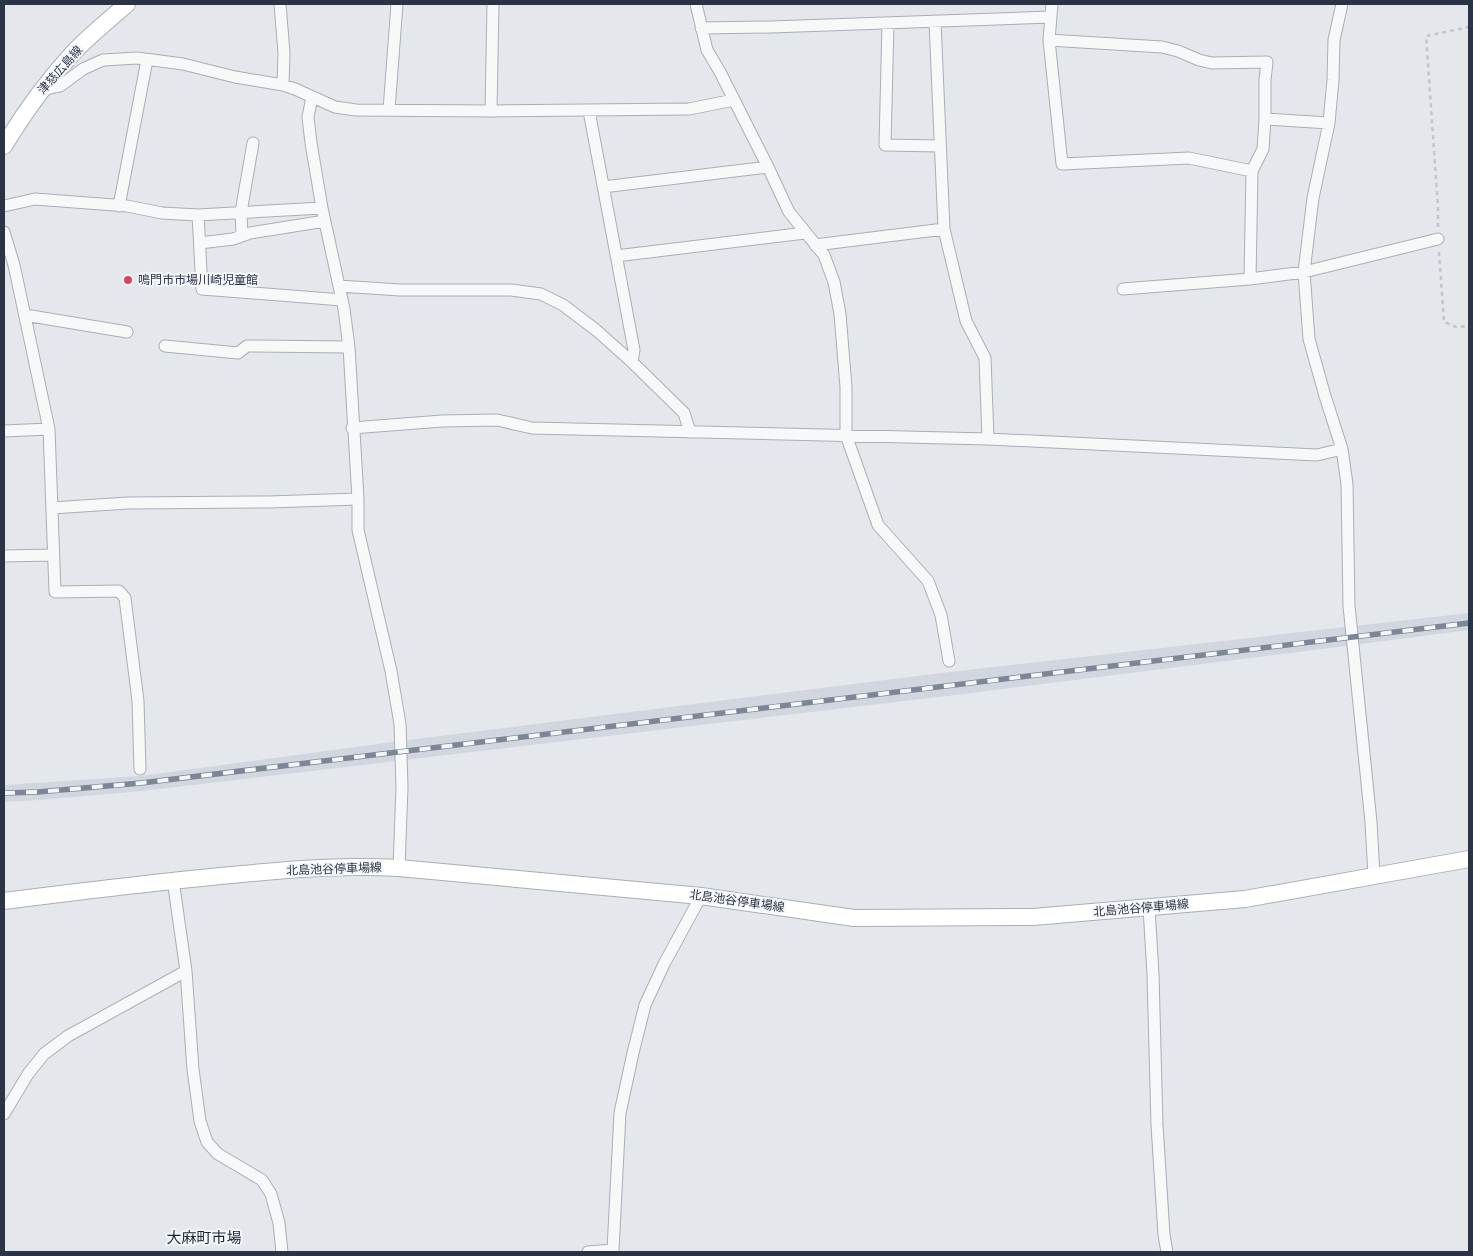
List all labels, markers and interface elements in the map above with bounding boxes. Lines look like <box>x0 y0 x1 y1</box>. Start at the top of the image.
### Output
street label: 津慈広島線 <box>35 43 85 97</box>
place label: 鳴門市市場川崎児童館 <box>138 273 258 287</box>
marker: 鳴門市市場川崎児童館 <box>122 274 134 286</box>
street label: 北島池谷停車場線 <box>286 860 382 878</box>
street label: 北島池谷停車場線 <box>688 887 786 915</box>
street label: 北島池谷停車場線 <box>1093 897 1189 919</box>
district label: 大麻町市場 <box>166 1229 242 1247</box>

